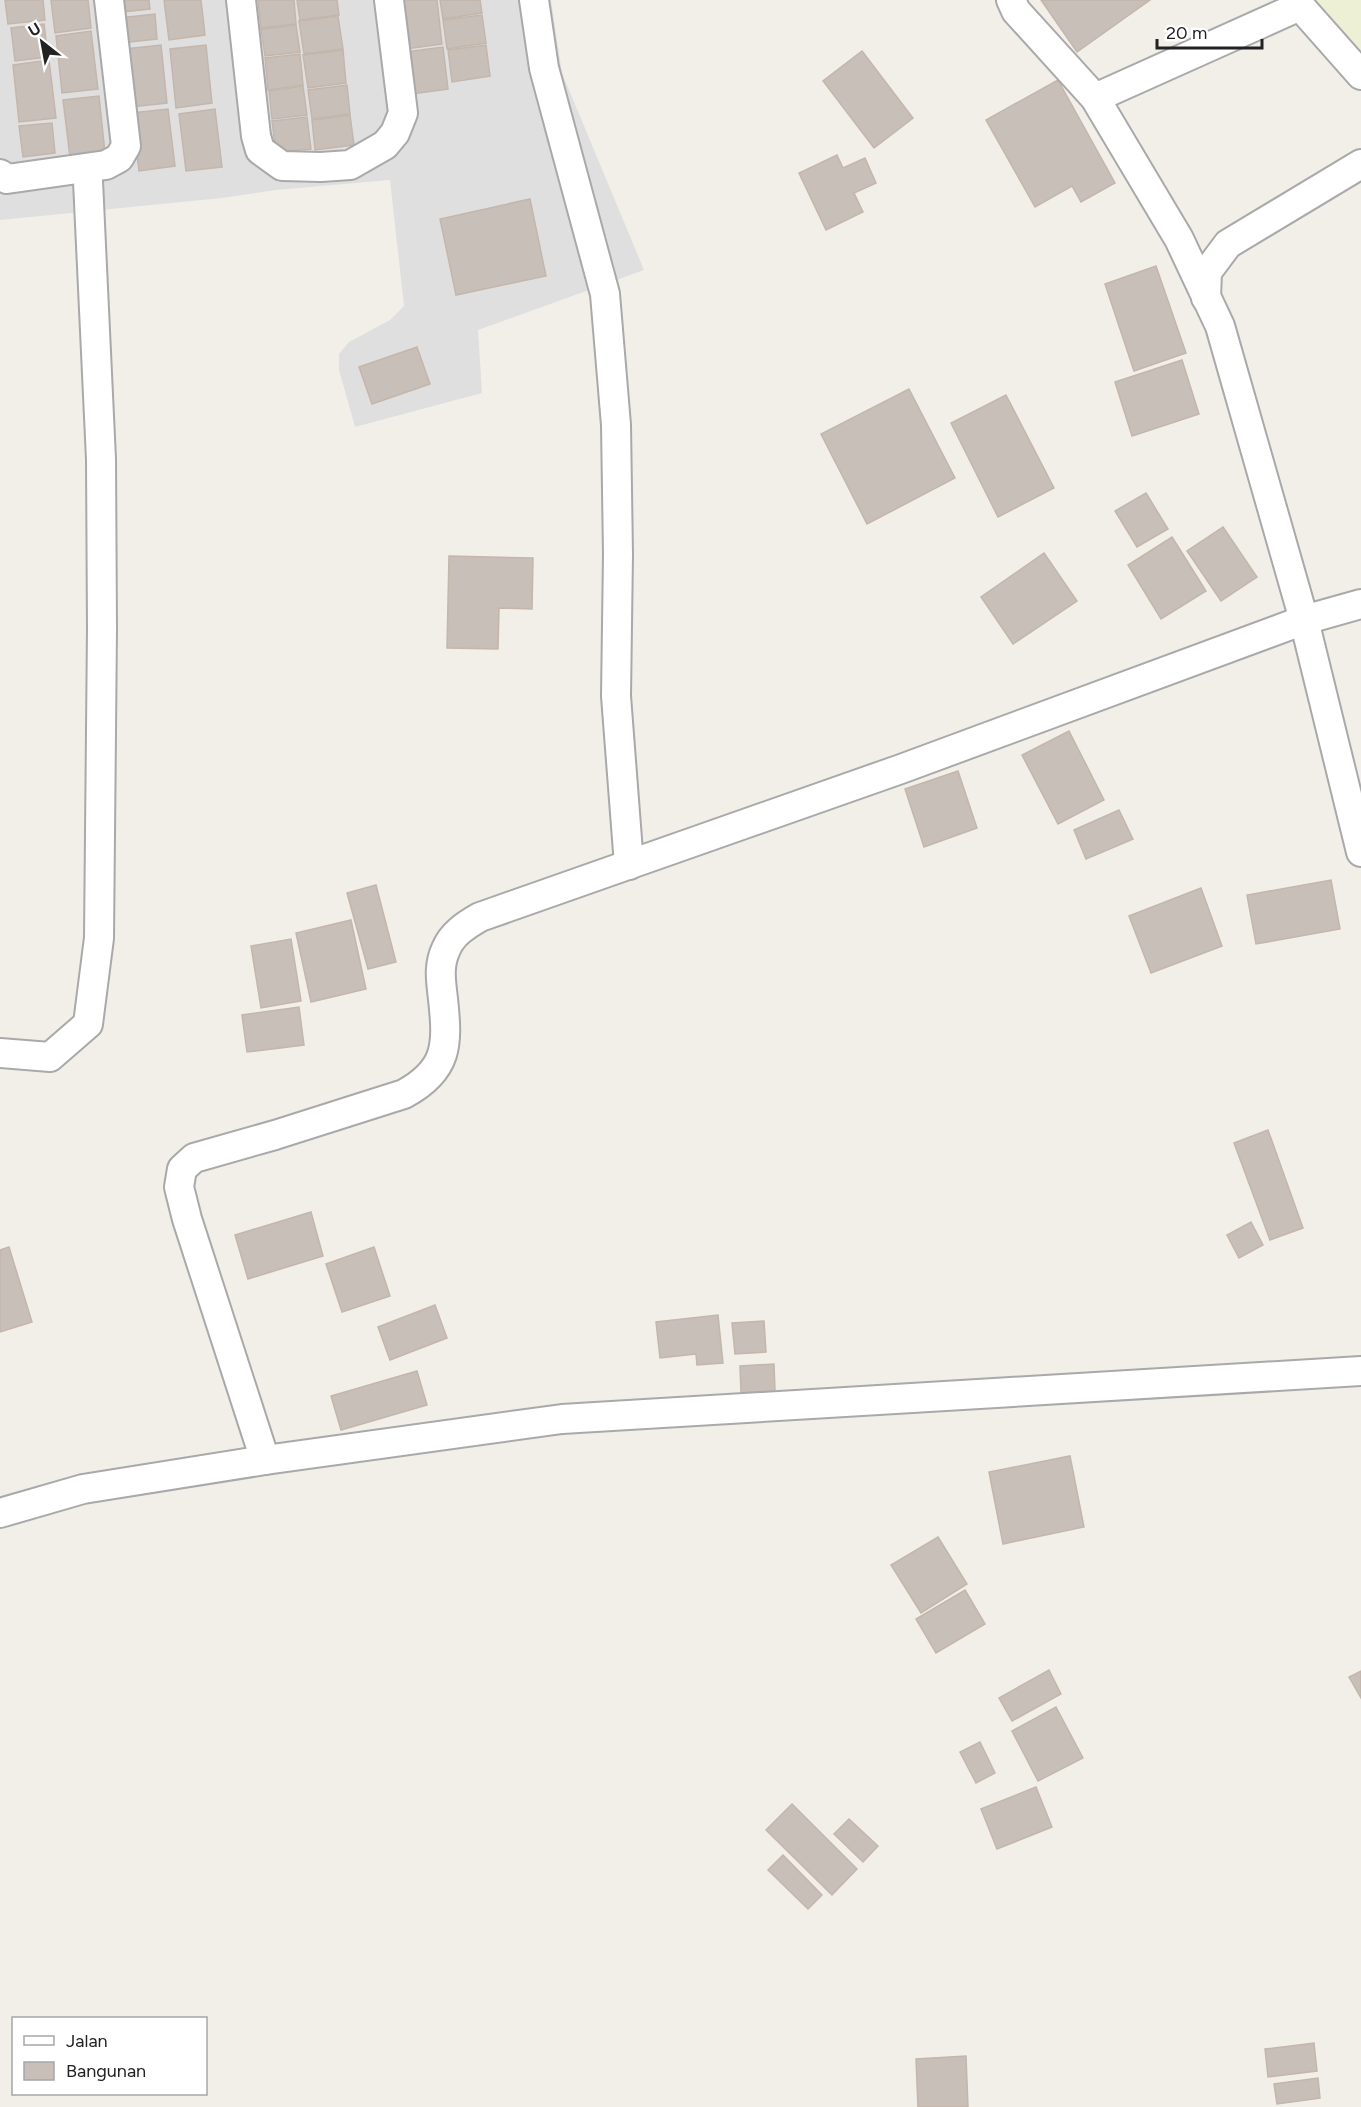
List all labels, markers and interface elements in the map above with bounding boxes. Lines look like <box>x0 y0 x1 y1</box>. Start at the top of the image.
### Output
north arrow <box>12 12 72 72</box>
scale bar <box>1157 12 1262 50</box>
text: U <box>25 19 44 41</box>
text: 20 m <box>1166 22 1207 44</box>
legend <box>12 2017 207 2095</box>
text: Jalan <box>66 2030 108 2052</box>
text: Bangunan <box>66 2060 146 2082</box>

